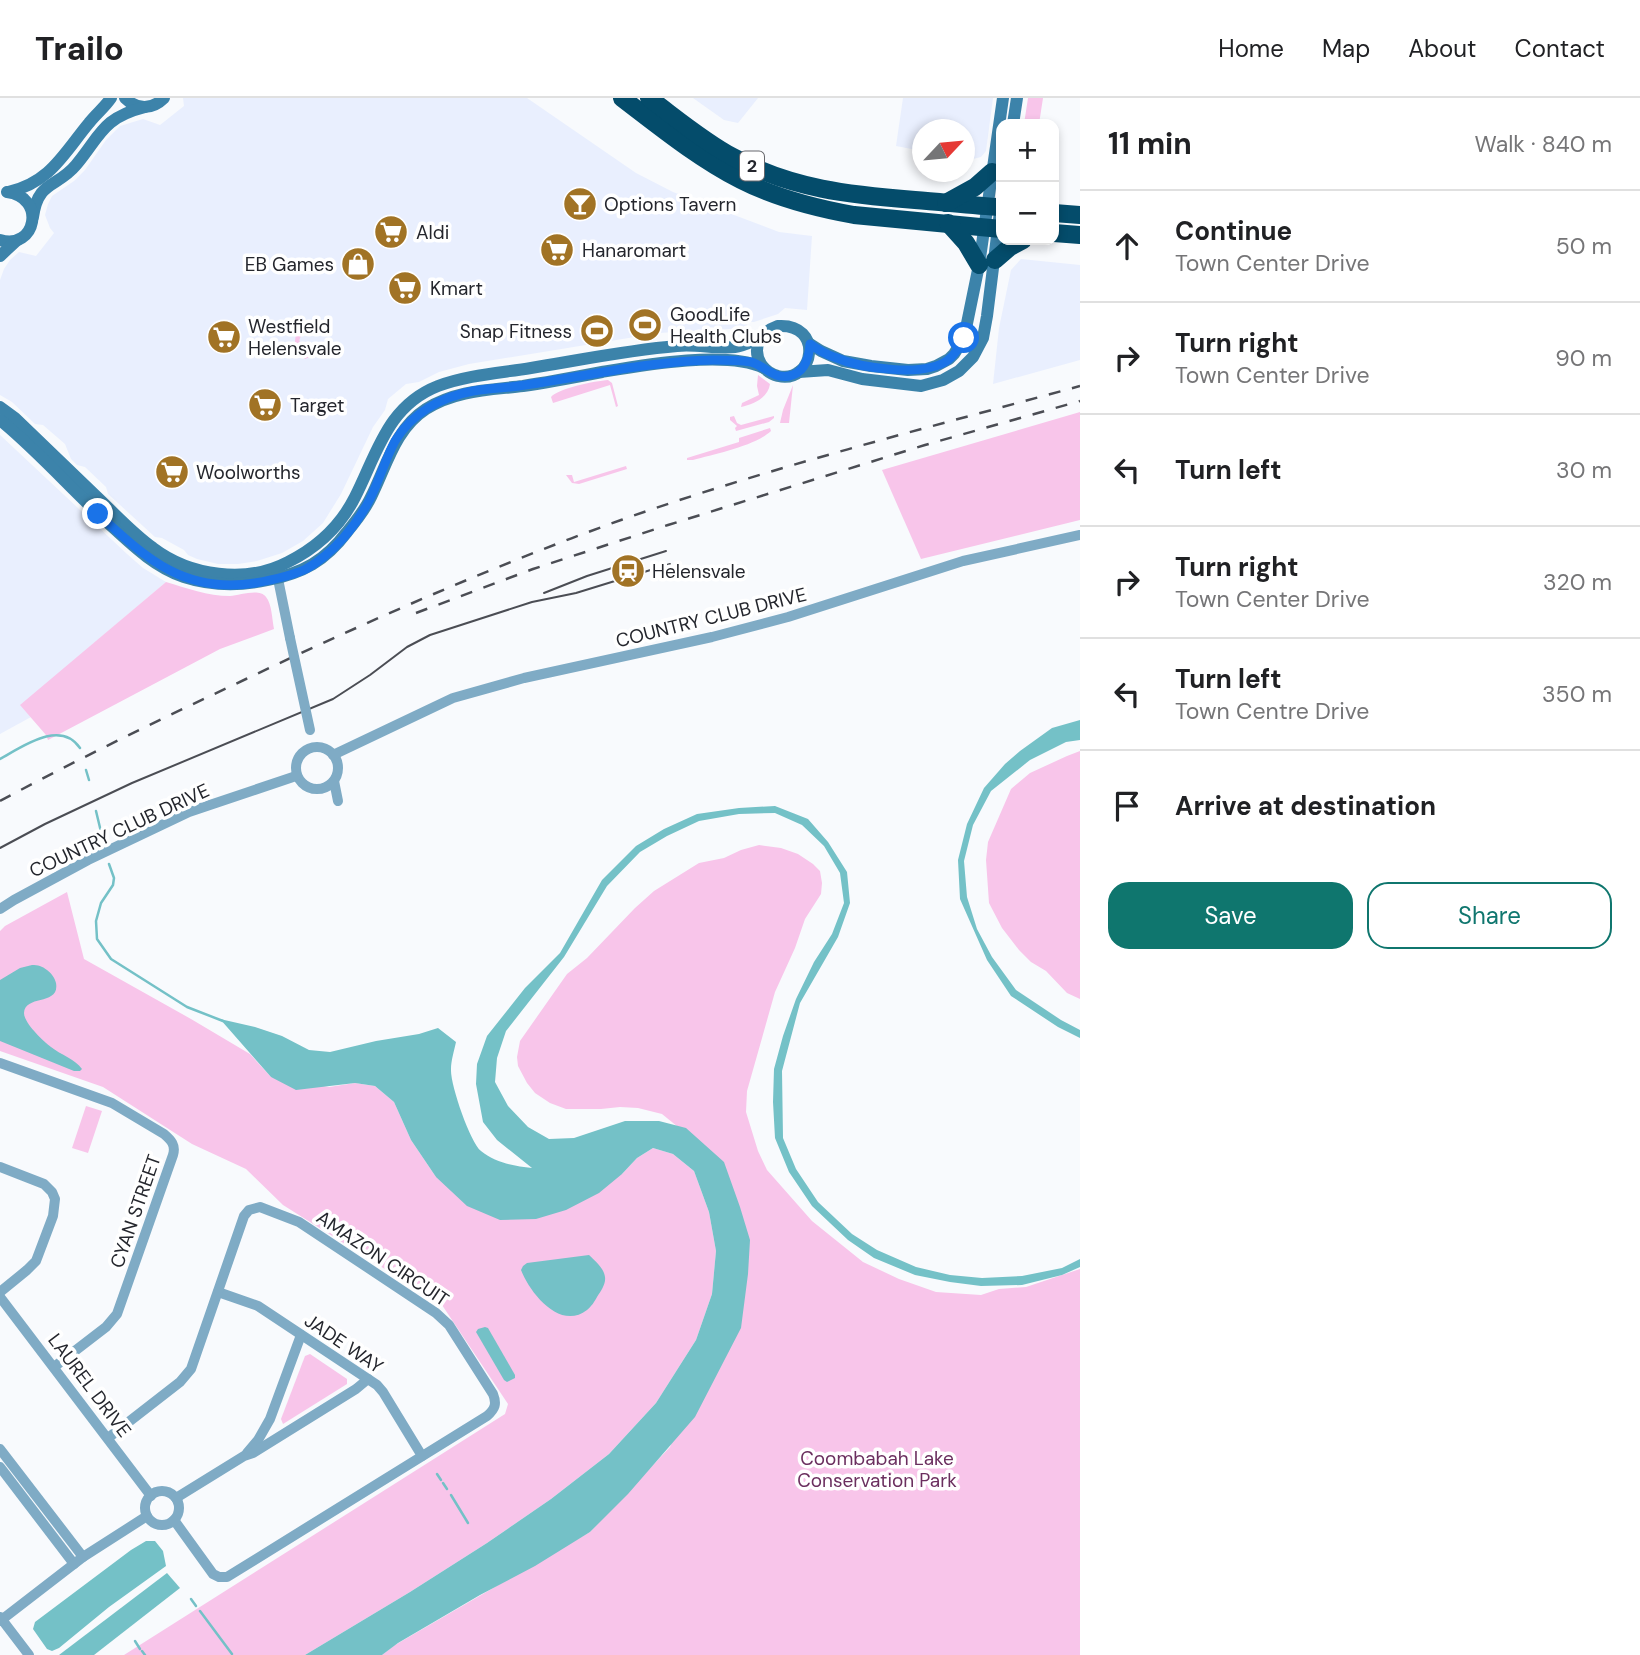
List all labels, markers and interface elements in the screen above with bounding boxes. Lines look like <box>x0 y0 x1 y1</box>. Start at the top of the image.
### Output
text: Trailo <box>35 27 124 70</box>
text: Home <box>1218 33 1284 64</box>
text: Map <box>1322 33 1370 64</box>
text: About <box>1408 33 1477 64</box>
text: Contact <box>1515 33 1605 64</box>
north arrow <box>912 119 975 182</box>
map controls <box>996 119 1059 245</box>
button: + <box>996 119 1059 182</box>
text: 11 min <box>1108 124 1192 163</box>
text: Walk · 840 m <box>1475 129 1612 159</box>
road number: 2 <box>740 152 764 180</box>
button: − <box>996 182 1059 245</box>
bar icon: Options Tavern <box>561 185 599 223</box>
place label: Options Tavern <box>604 192 737 217</box>
supermarket icon: Aldi <box>372 213 410 251</box>
text: Continue <box>1175 214 1292 248</box>
place label: Aldi <box>416 220 449 245</box>
icon: ahead <box>1108 227 1146 265</box>
supermarket icon: Hanaromart <box>538 231 576 269</box>
text: 50 m <box>1556 231 1612 261</box>
place label: Hanaromart <box>582 238 686 263</box>
shop icon: EB Games <box>339 245 377 283</box>
text: Town Center Drive <box>1175 248 1370 278</box>
place label: EB Games <box>245 252 334 277</box>
supermarket icon: Kmart <box>386 269 424 307</box>
place label: Kmart <box>430 276 483 301</box>
place label: GoodLife Health Clubs <box>670 302 782 349</box>
sports icon: GoodLife Health Clubs <box>626 306 664 344</box>
sports icon: Snap Fitness <box>578 312 616 350</box>
place label: Westfield Helensvale <box>248 314 342 361</box>
supermarket icon: Westfield Helensvale <box>205 318 243 356</box>
place label: Snap Fitness <box>460 319 572 344</box>
route start <box>948 322 979 353</box>
text: Turn right <box>1175 326 1299 360</box>
icon: right <box>1108 339 1146 377</box>
text: 90 m <box>1555 343 1612 373</box>
text: Town Center Drive <box>1175 360 1370 390</box>
supermarket icon: Target <box>246 386 284 424</box>
place label: Target <box>290 393 345 418</box>
icon: left <box>1108 451 1146 489</box>
supermarket icon: Woolworths <box>153 453 191 491</box>
text: Turn left <box>1175 453 1282 487</box>
text: 30 m <box>1556 455 1612 485</box>
place label: Woolworths <box>196 460 301 485</box>
route end <box>82 498 113 529</box>
text: Turn right <box>1175 550 1299 584</box>
station icon: Helensvale <box>609 552 647 590</box>
place label: Helensvale <box>652 559 746 584</box>
icon: right <box>1108 563 1146 601</box>
text: 320 m <box>1543 567 1612 597</box>
street label: COUNTRY CLUB DRIVE <box>613 582 809 653</box>
text: Town Center Drive <box>1175 584 1370 614</box>
text: Turn left <box>1175 662 1282 696</box>
icon: left <box>1108 675 1146 713</box>
text: 350 m <box>1542 679 1612 709</box>
text: Town Centre Drive <box>1175 696 1369 726</box>
street label: COUNTRY CLUB DRIVE <box>25 778 213 883</box>
icon: arrive <box>1108 787 1146 825</box>
text: Arrive at destination <box>1175 789 1436 823</box>
button: Save <box>1108 882 1353 949</box>
button: Share <box>1367 882 1612 949</box>
street label: CYAN STREET <box>104 1151 167 1271</box>
street label: AMAZON CIRCUIT <box>312 1205 454 1312</box>
street label: JADE WAY <box>300 1308 388 1379</box>
street label: LAUREL DRIVE <box>42 1328 137 1442</box>
park label: Coombabah Lake Conservation Park <box>797 1446 957 1493</box>

